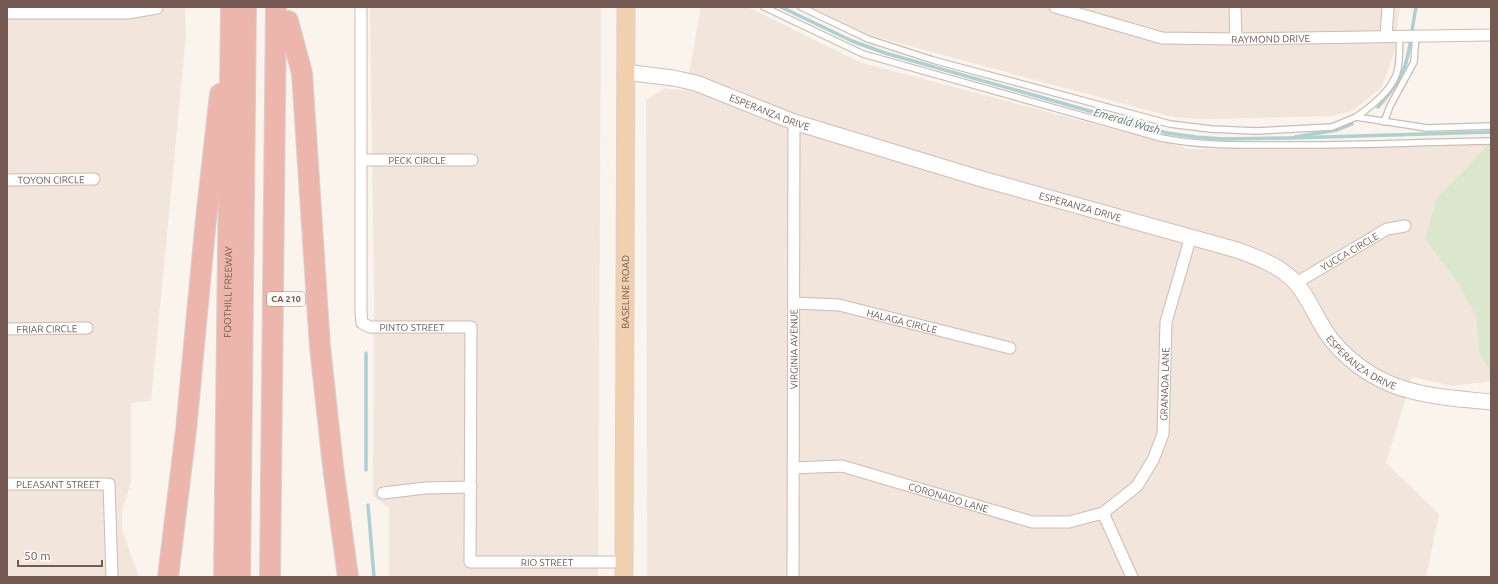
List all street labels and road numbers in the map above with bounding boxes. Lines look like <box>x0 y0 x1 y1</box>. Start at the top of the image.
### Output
street label: RAYMOND DRIVE <box>1231 32 1311 45</box>
street label: ESPERANZA DRIVE <box>728 91 811 132</box>
street label: PECK CIRCLE <box>388 155 446 166</box>
street label: TOYON CIRCLE <box>17 174 85 185</box>
street label: ESPERANZA DRIVE <box>1038 190 1123 223</box>
street label: YUCCA CIRCLE <box>1318 230 1381 273</box>
street label: FOOTHILL FREEWAY <box>221 246 234 338</box>
street label: BASELINE ROAD <box>619 255 631 329</box>
road number: CA 210 <box>267 292 305 306</box>
street label: HALAGA CIRCLE <box>866 307 939 335</box>
street label: VIRGINIA AVENUE <box>788 308 799 389</box>
street label: PINTO STREET <box>380 322 445 333</box>
street label: FRIAR CIRCLE <box>17 323 78 334</box>
street label: ESPERANZA DRIVE <box>1324 333 1399 392</box>
street label: GRANADA LANE <box>1158 347 1171 421</box>
street label: PLEASANT STREET <box>16 479 101 490</box>
street label: CORONADO LANE <box>907 480 990 515</box>
street label: RIO STREET <box>521 557 574 568</box>

